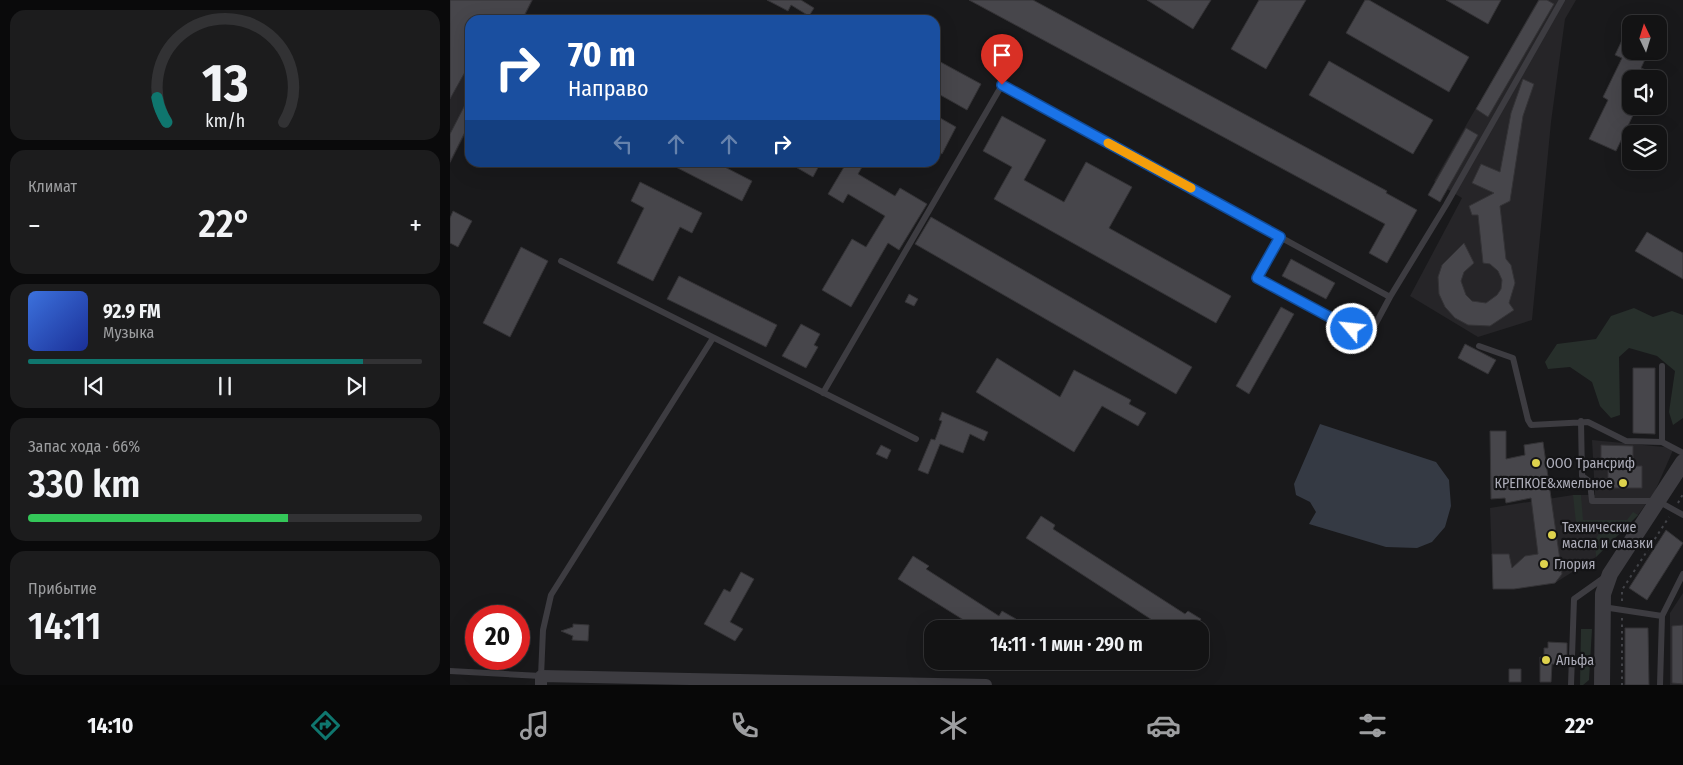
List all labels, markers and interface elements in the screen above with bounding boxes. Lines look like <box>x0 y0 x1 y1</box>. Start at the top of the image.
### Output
north arrow <box>1622 15 1668 60</box>
map controls <box>1622 15 1667 170</box>
text: 70 m <box>568 33 636 75</box>
pin <box>981 34 1023 85</box>
icon: right <box>485 35 550 100</box>
icon: arrive <box>988 41 1016 69</box>
text: 13 <box>202 52 248 115</box>
button: sound <box>1622 70 1667 115</box>
text: Направо <box>568 75 649 102</box>
text: km/h <box>205 110 245 132</box>
button: layers <box>1622 125 1667 170</box>
icon: left <box>609 130 637 158</box>
icon: ahead <box>662 130 690 158</box>
icon: ahead <box>715 130 743 158</box>
icon: right <box>768 130 796 158</box>
text: Климат <box>28 177 77 196</box>
text: 22° <box>199 201 251 247</box>
text: − <box>28 209 41 242</box>
text: + <box>409 209 422 242</box>
text: 92.9 FM <box>103 300 161 323</box>
position arrow <box>1325 302 1377 354</box>
text: Музыка <box>103 323 154 342</box>
icon: previous <box>80 372 108 400</box>
icon: pause <box>211 372 239 400</box>
icon: next <box>342 372 370 400</box>
text: Запас хода · 66% <box>28 437 140 456</box>
place label: ООО Трансриф <box>1546 455 1635 472</box>
marker: ООО Трансриф <box>1530 457 1542 469</box>
text: 330 km <box>28 461 140 507</box>
place label: КРЕПКОЕ&хмельное <box>1494 475 1613 492</box>
marker: КРЕПКОЕ&хмельное <box>1617 477 1629 489</box>
place label: Технические масла и смазки <box>1562 519 1653 552</box>
marker: Технические масла и смазки <box>1546 529 1558 541</box>
place label: Глория <box>1554 556 1596 573</box>
marker: Глория <box>1538 558 1550 570</box>
text: Прибытие <box>28 579 97 598</box>
text: 14:11 <box>28 603 101 649</box>
speed limit sign: 20 <box>465 605 530 670</box>
text: 14:11 · 1 мин · 290 m <box>990 633 1143 656</box>
place label: Альфа <box>1556 652 1594 669</box>
marker: Альфа <box>1540 654 1552 666</box>
icon: directions <box>308 708 343 743</box>
icon: music <box>517 708 552 743</box>
icon: phone <box>727 708 762 743</box>
icon: climate <box>936 708 971 743</box>
icon: car <box>1146 708 1181 743</box>
icon: filters <box>1355 708 1390 743</box>
text: 14:10 <box>87 712 133 739</box>
text: 22° <box>1565 712 1596 739</box>

